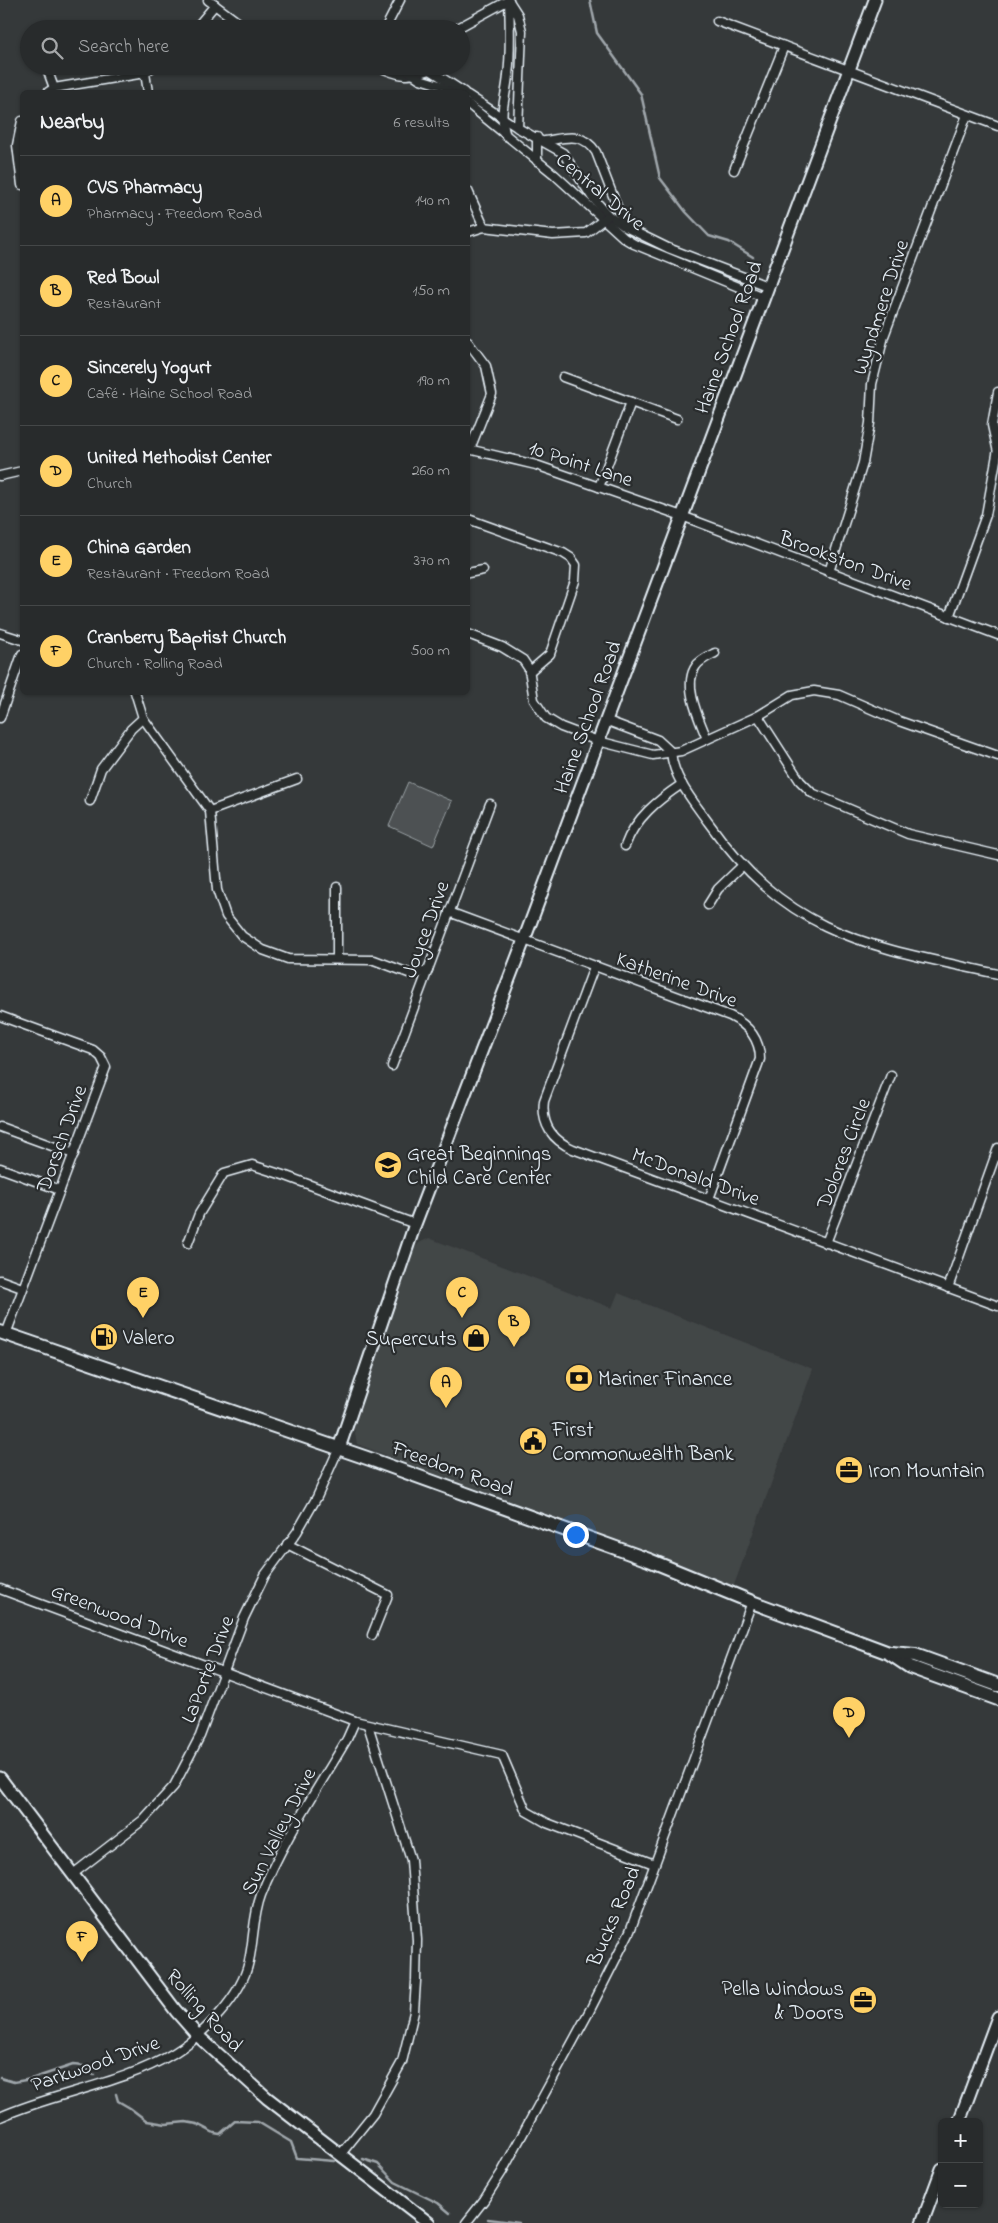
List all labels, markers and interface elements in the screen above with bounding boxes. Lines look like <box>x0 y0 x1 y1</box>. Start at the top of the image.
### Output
search box <box>20 20 470 75</box>
icon: search <box>38 34 66 62</box>
text: Search here <box>78 34 169 61</box>
text: Nearby <box>40 108 104 138</box>
text: 6 results <box>393 111 450 135</box>
street label: Central Drive <box>548 146 651 239</box>
text: CVS Pharmacy <box>87 175 202 202</box>
text: A <box>51 189 61 213</box>
text: 140 m <box>415 189 450 213</box>
text: Pharmacy · Freedom Road <box>87 202 262 226</box>
street label: Wyndmere Drive <box>846 235 920 380</box>
street label: Haine School Road <box>688 257 772 418</box>
text: Red Bowl <box>87 265 159 292</box>
text: B <box>51 279 61 303</box>
text: 150 m <box>412 279 450 303</box>
text: Restaurant <box>87 292 161 316</box>
text: Sincerely Yogurt <box>87 355 212 382</box>
text: C <box>52 369 60 393</box>
text: 190 m <box>417 369 450 393</box>
text: Café · Haine School Road <box>87 382 252 406</box>
street label: 10 Point Lane <box>524 434 637 496</box>
text: United Methodist Center <box>87 445 271 472</box>
text: D <box>50 459 62 483</box>
text: 260 m <box>412 459 450 483</box>
text: Church <box>87 472 132 496</box>
street label: Brookston Drive <box>774 524 916 600</box>
text: China Garden <box>87 535 191 562</box>
text: E <box>51 549 61 573</box>
text: 370 m <box>413 549 450 573</box>
text: Restaurant · Freedom Road <box>87 562 269 586</box>
text: Cranberry Baptist Church <box>87 625 286 652</box>
street label: Haine School Road <box>547 637 631 798</box>
text: F <box>51 639 61 663</box>
text: 500 m <box>411 639 450 663</box>
text: Church · Rolling Road <box>87 652 222 676</box>
street label: Joyce Drive <box>395 876 460 983</box>
street label: Katherine Drive <box>611 945 742 1017</box>
street label: Dorsch Drive <box>29 1080 96 1197</box>
street label: Dolores Circle <box>810 1094 880 1214</box>
place label: Great Beginnings Child Care Center <box>407 1140 552 1194</box>
street label: McDonald Drive <box>627 1141 764 1215</box>
school or university icon: Great Beginnings Child Care Center <box>373 1150 403 1180</box>
pin: E <box>127 1277 159 1318</box>
pin: C <box>446 1277 478 1318</box>
pin: B <box>498 1306 530 1347</box>
fuel station icon: Valero <box>89 1322 119 1352</box>
shop icon: Supercuts <box>461 1323 491 1353</box>
place label: Valero <box>122 1324 175 1354</box>
place label: Supercuts <box>365 1325 457 1355</box>
bank icon: Mariner Finance <box>564 1363 594 1393</box>
place label: Mariner Finance <box>598 1365 733 1395</box>
pin: A <box>430 1367 462 1408</box>
place label: First Commonwealth Bank <box>551 1416 734 1470</box>
public building icon: First Commonwealth Bank <box>518 1426 548 1456</box>
street label: Freedom Road <box>386 1434 517 1506</box>
office icon: Iron Mountain <box>834 1455 864 1485</box>
place label: Iron Mountain <box>868 1457 984 1487</box>
your location <box>563 1522 589 1548</box>
street label: Greenwood Drive <box>46 1577 193 1657</box>
street label: LaPorte Drive <box>175 1611 243 1728</box>
pin: D <box>833 1697 865 1738</box>
street label: Sun Valley Drive <box>235 1762 327 1902</box>
street label: Bucks Road <box>580 1862 649 1972</box>
pin: F <box>66 1921 98 1962</box>
street label: Rolling Road <box>156 1963 249 2061</box>
place label: Pella Windows & Doors <box>721 1975 844 2029</box>
office icon: Pella Windows & Doors <box>848 1985 878 2015</box>
street label: Parkwood Drive <box>27 2029 165 2101</box>
map controls <box>938 2118 983 2208</box>
button: + <box>938 2118 983 2163</box>
button: − <box>938 2163 983 2208</box>

